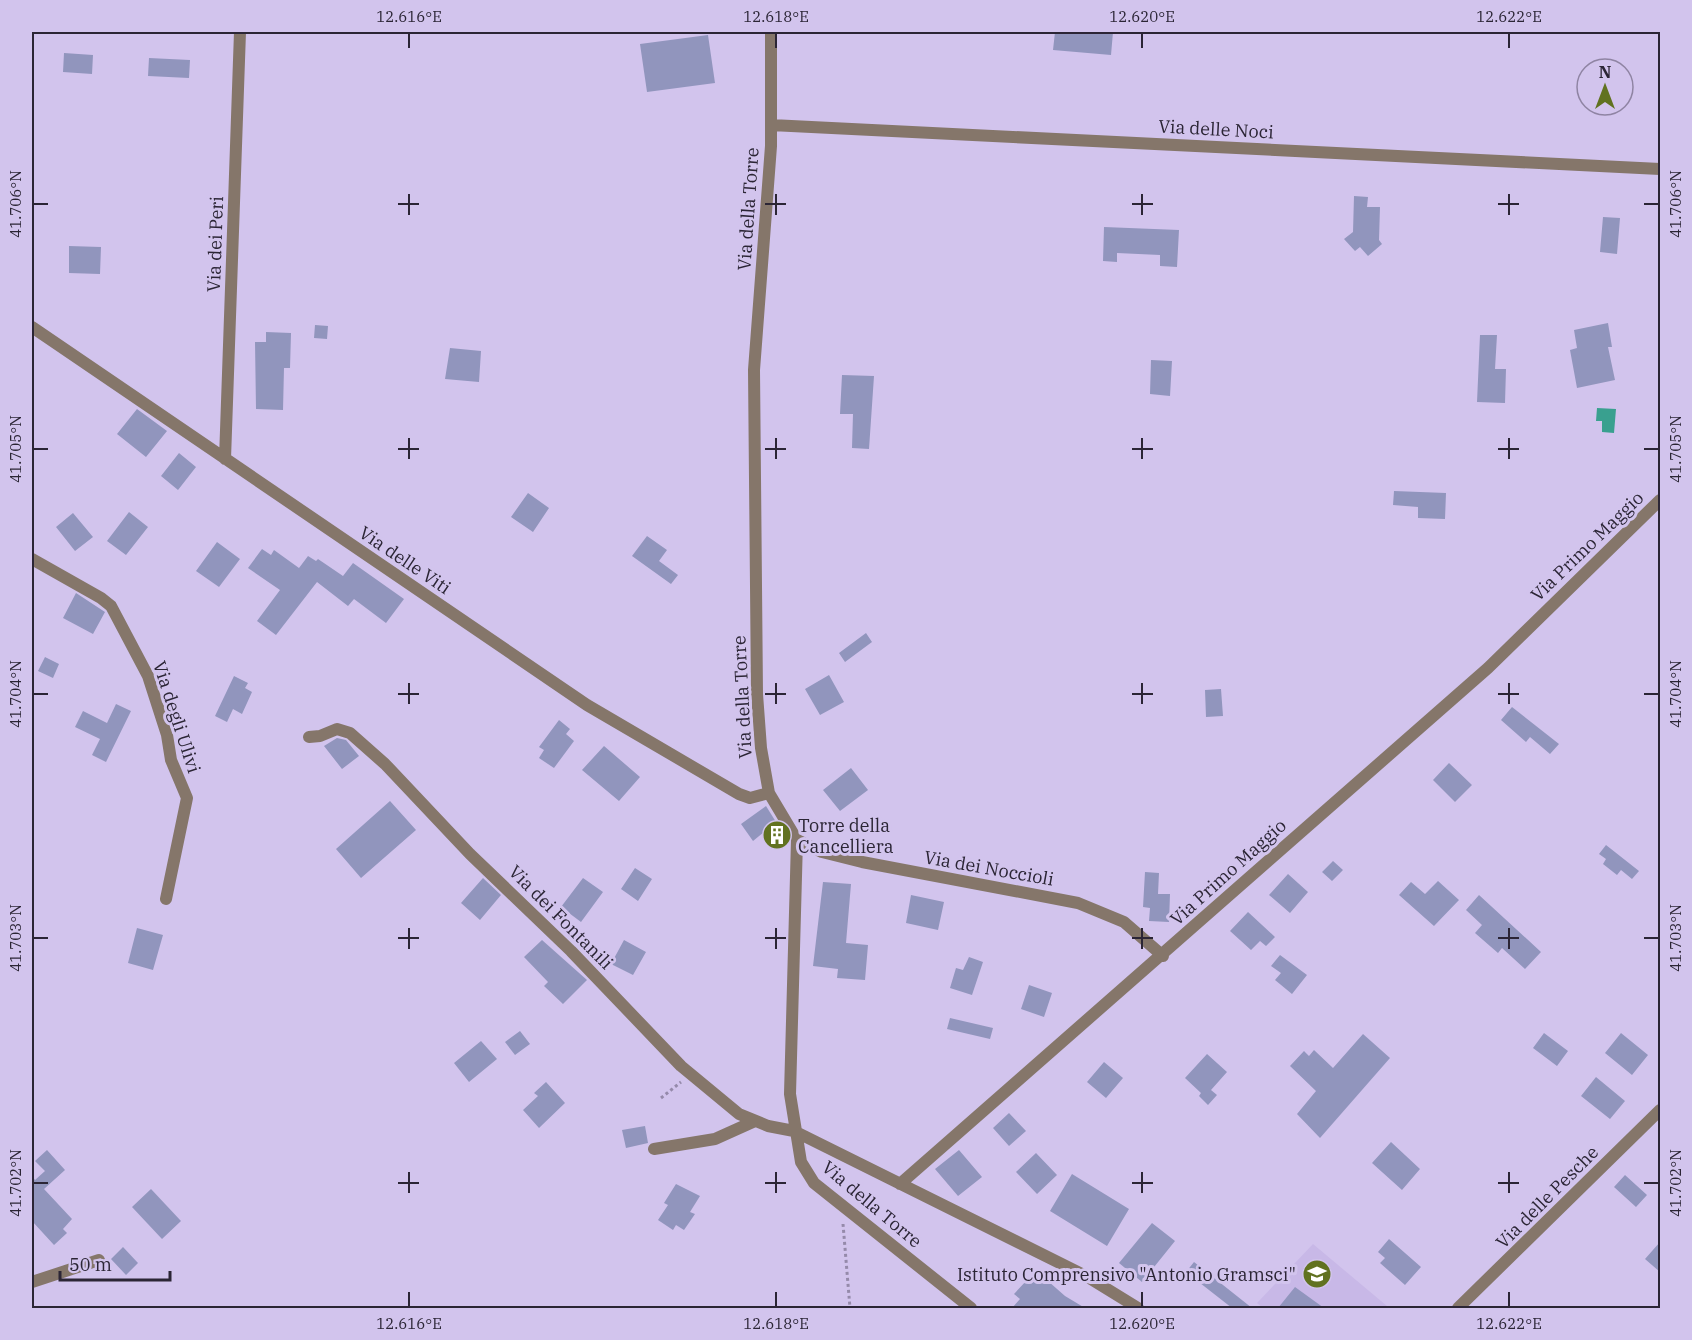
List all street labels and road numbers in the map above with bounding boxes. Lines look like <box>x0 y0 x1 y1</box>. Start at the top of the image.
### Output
street label: Via delle Noci <box>1158 114 1275 144</box>
street label: Via della Torre <box>732 147 764 271</box>
street label: Via dei Peri <box>202 195 228 292</box>
street label: Via Primo Maggio <box>1526 486 1648 606</box>
street label: Via delle Viti <box>355 521 456 599</box>
street label: Via della Torre <box>727 635 757 759</box>
street label: Via degli Ulivi <box>148 658 206 776</box>
street label: Via Primo Maggio <box>1165 814 1291 930</box>
street label: Via dei Noccioli <box>922 845 1056 891</box>
street label: Via dei Fontanili <box>504 860 618 974</box>
street label: Via delle Pesche <box>1491 1141 1603 1253</box>
street label: Via della Torre <box>817 1156 927 1252</box>

